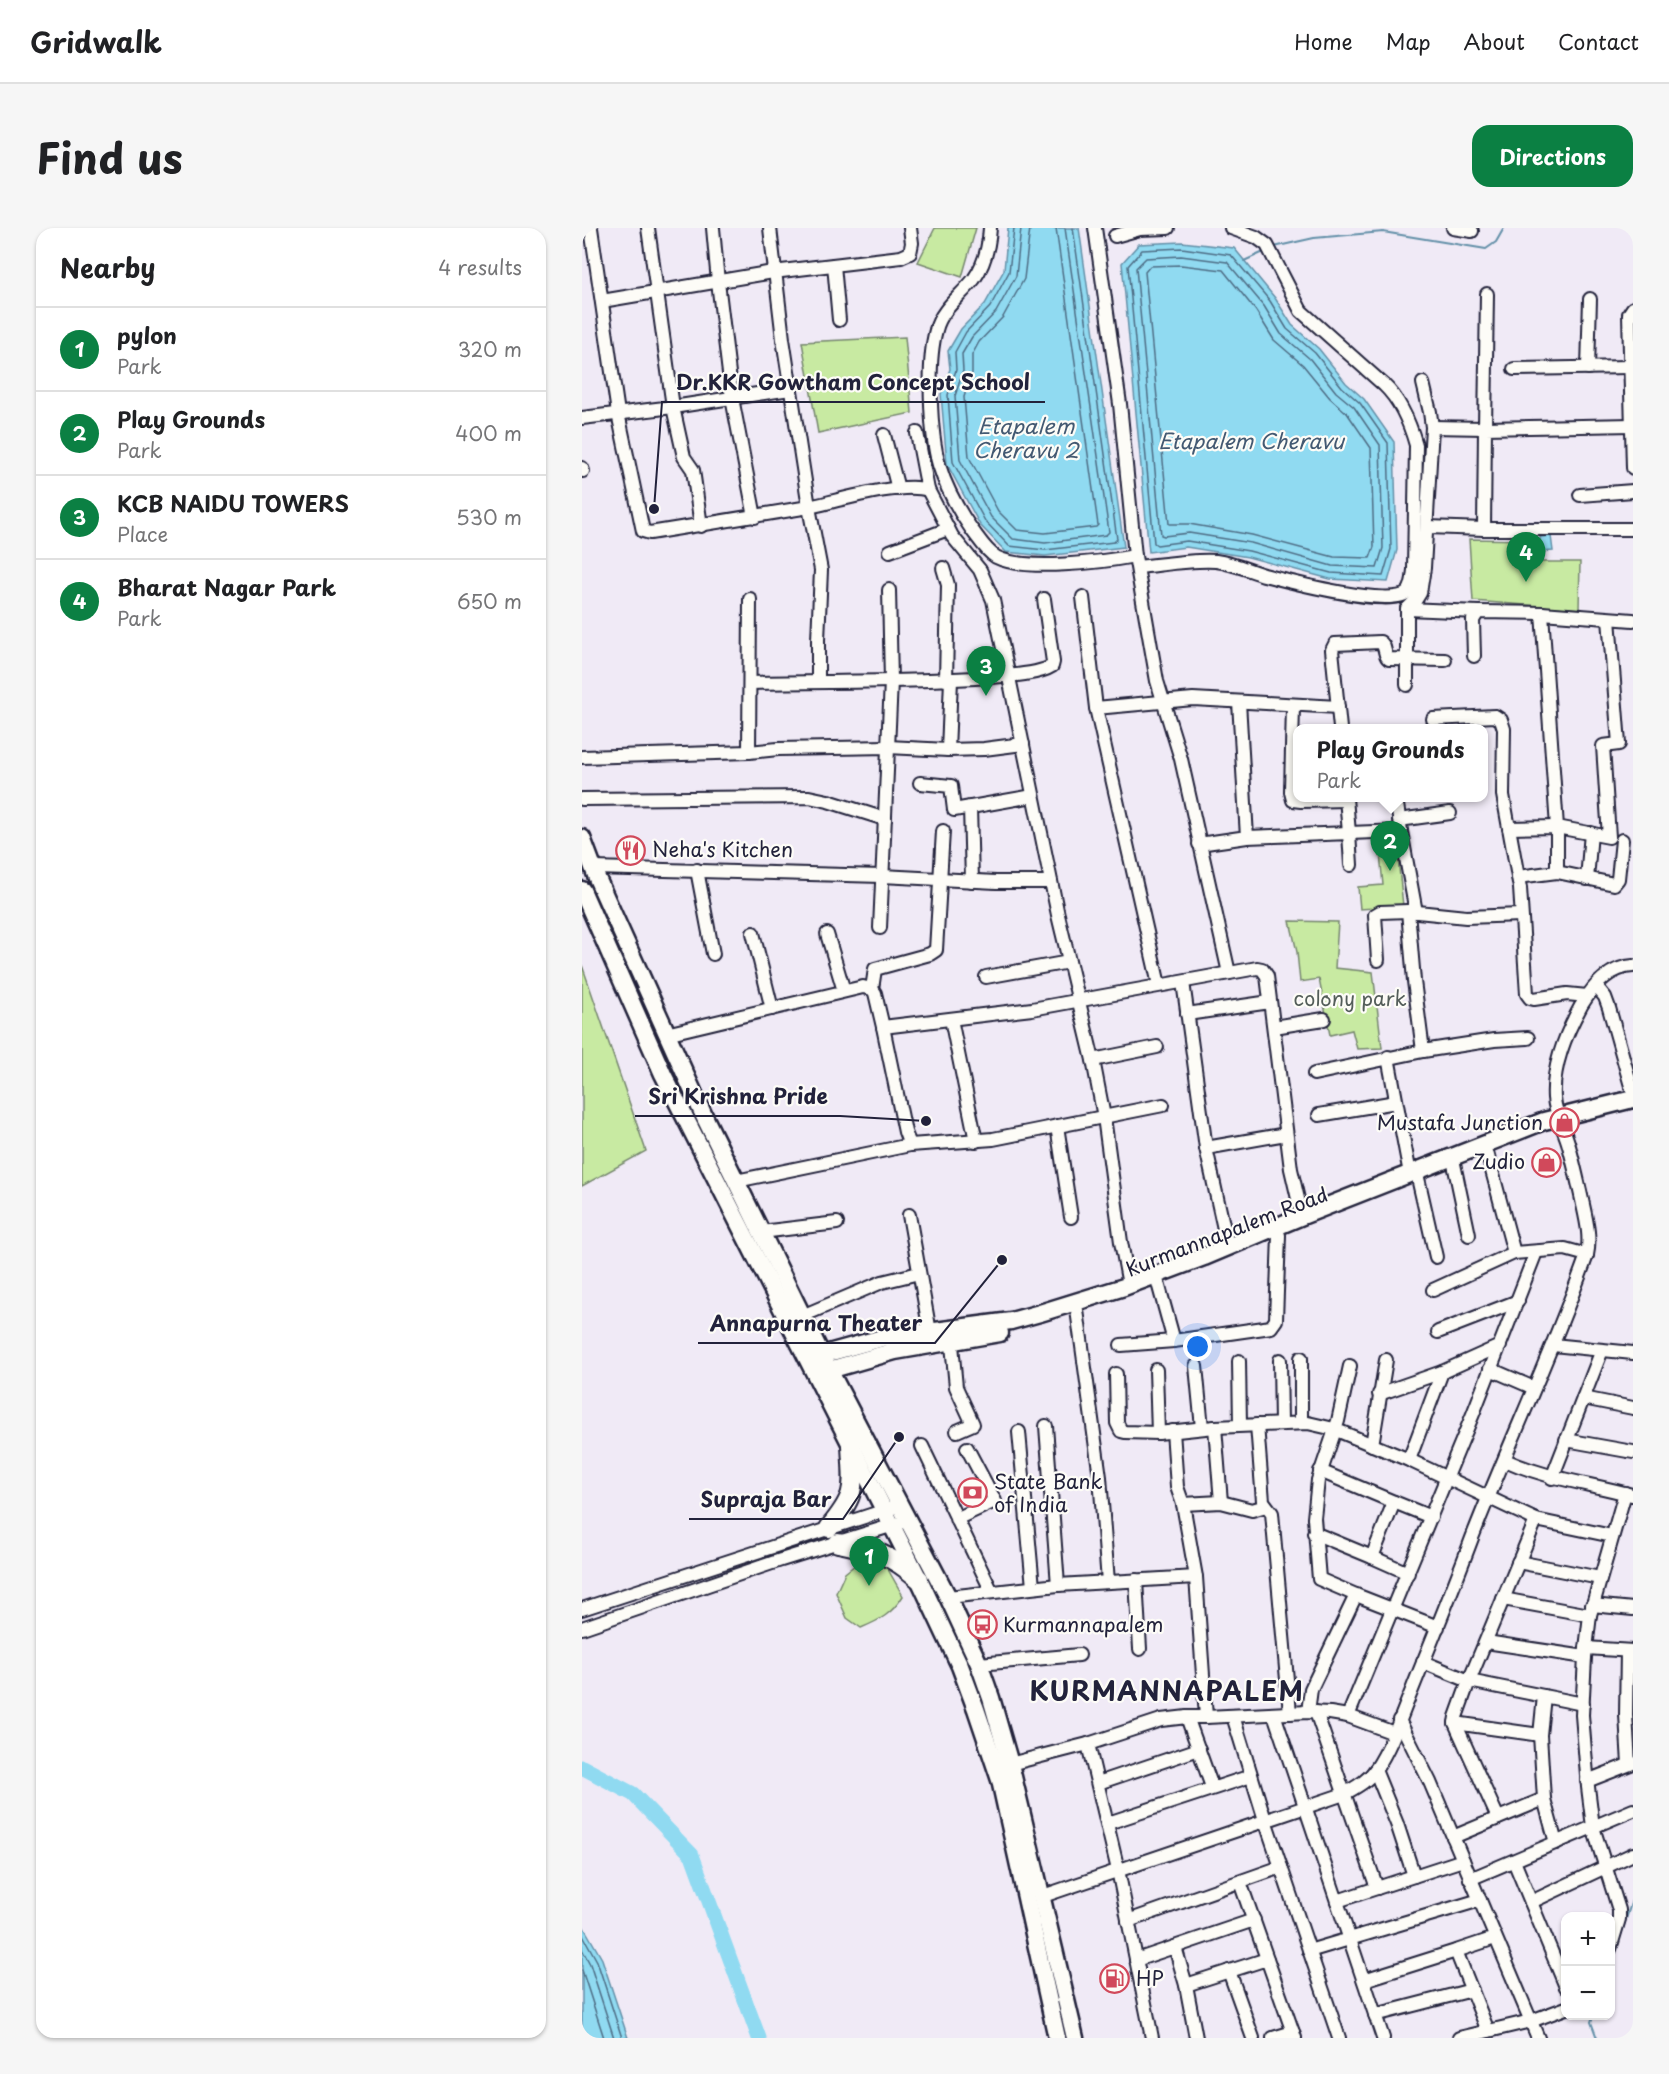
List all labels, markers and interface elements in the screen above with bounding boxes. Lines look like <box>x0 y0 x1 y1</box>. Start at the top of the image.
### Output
text: Gridwalk <box>30 20 162 63</box>
text: Home <box>1294 25 1353 57</box>
text: Map <box>1386 25 1431 57</box>
text: About <box>1464 25 1525 57</box>
text: Contact <box>1558 25 1639 57</box>
text: Find us <box>36 125 183 188</box>
button: Directions <box>1472 125 1633 187</box>
text: Nearby <box>60 248 155 287</box>
text: 4 results <box>438 252 522 282</box>
text: pylon <box>117 318 177 351</box>
text: 1 <box>75 334 84 364</box>
text: 320 m <box>458 334 522 364</box>
text: Park <box>117 351 162 381</box>
callout: Dr.KKR Gowtham Concept School <box>662 363 1045 402</box>
text: Dr.KKR Gowtham Concept School <box>676 365 1030 397</box>
text: Play Grounds <box>117 402 265 435</box>
water label: Etapalem Cheravu 2 <box>973 409 1080 465</box>
text: 2 <box>72 418 87 448</box>
text: 400 m <box>455 418 522 448</box>
water label: Etapalem Cheravu <box>1158 424 1346 456</box>
text: Park <box>117 435 162 465</box>
text: KCB NAIDU TOWERS <box>117 486 349 519</box>
text: 3 <box>73 502 86 532</box>
text: 530 m <box>456 502 522 532</box>
text: Place <box>117 519 168 549</box>
pin: 4 <box>1506 532 1546 582</box>
text: Bharat Nagar Park <box>117 570 336 603</box>
text: 4 <box>73 586 86 616</box>
text: 650 m <box>457 586 522 616</box>
text: Park <box>117 603 162 633</box>
pin: 3 <box>966 646 1006 696</box>
popup <box>1293 724 1488 802</box>
text: Play Grounds <box>1316 732 1465 765</box>
text: Park <box>1316 765 1361 795</box>
pin: 2 <box>1370 822 1410 871</box>
restaurant icon: Neha's Kitchen <box>615 834 647 866</box>
place label: Neha's Kitchen <box>652 834 793 864</box>
park label: colony park <box>1293 983 1407 1013</box>
callout: Sri Krishna Pride <box>635 1077 840 1116</box>
text: Sri Krishna Pride <box>648 1079 828 1111</box>
place label: Mustafa Junction <box>1377 1107 1543 1137</box>
shop icon: Mustafa Junction <box>1548 1107 1580 1139</box>
place label: Zudio <box>1472 1146 1525 1176</box>
shop icon: Zudio <box>1530 1146 1562 1178</box>
street label: Kurmannapalem Road <box>1121 1179 1332 1283</box>
callout: Annapurna Theater <box>698 1304 935 1343</box>
text: Annapurna Theater <box>709 1306 923 1338</box>
your location <box>1183 1332 1212 1361</box>
place label: State Bank of India <box>994 1466 1103 1519</box>
bank icon: State Bank of India <box>957 1477 989 1509</box>
callout: Supraja Bar <box>689 1480 843 1519</box>
text: Supraja Bar <box>701 1482 832 1514</box>
pin: 1 <box>850 1536 888 1586</box>
bus stop icon: Kurmannapalem <box>966 1609 998 1641</box>
place label: Kurmannapalem <box>1003 1609 1164 1639</box>
district label: KURMANNAPALEM <box>1029 1671 1305 1710</box>
map controls <box>1561 1912 1615 2020</box>
button: + <box>1561 1912 1615 1966</box>
fuel station icon: HP <box>1099 1963 1131 1995</box>
place label: HP <box>1136 1963 1164 1993</box>
button: − <box>1561 1966 1615 2020</box>

